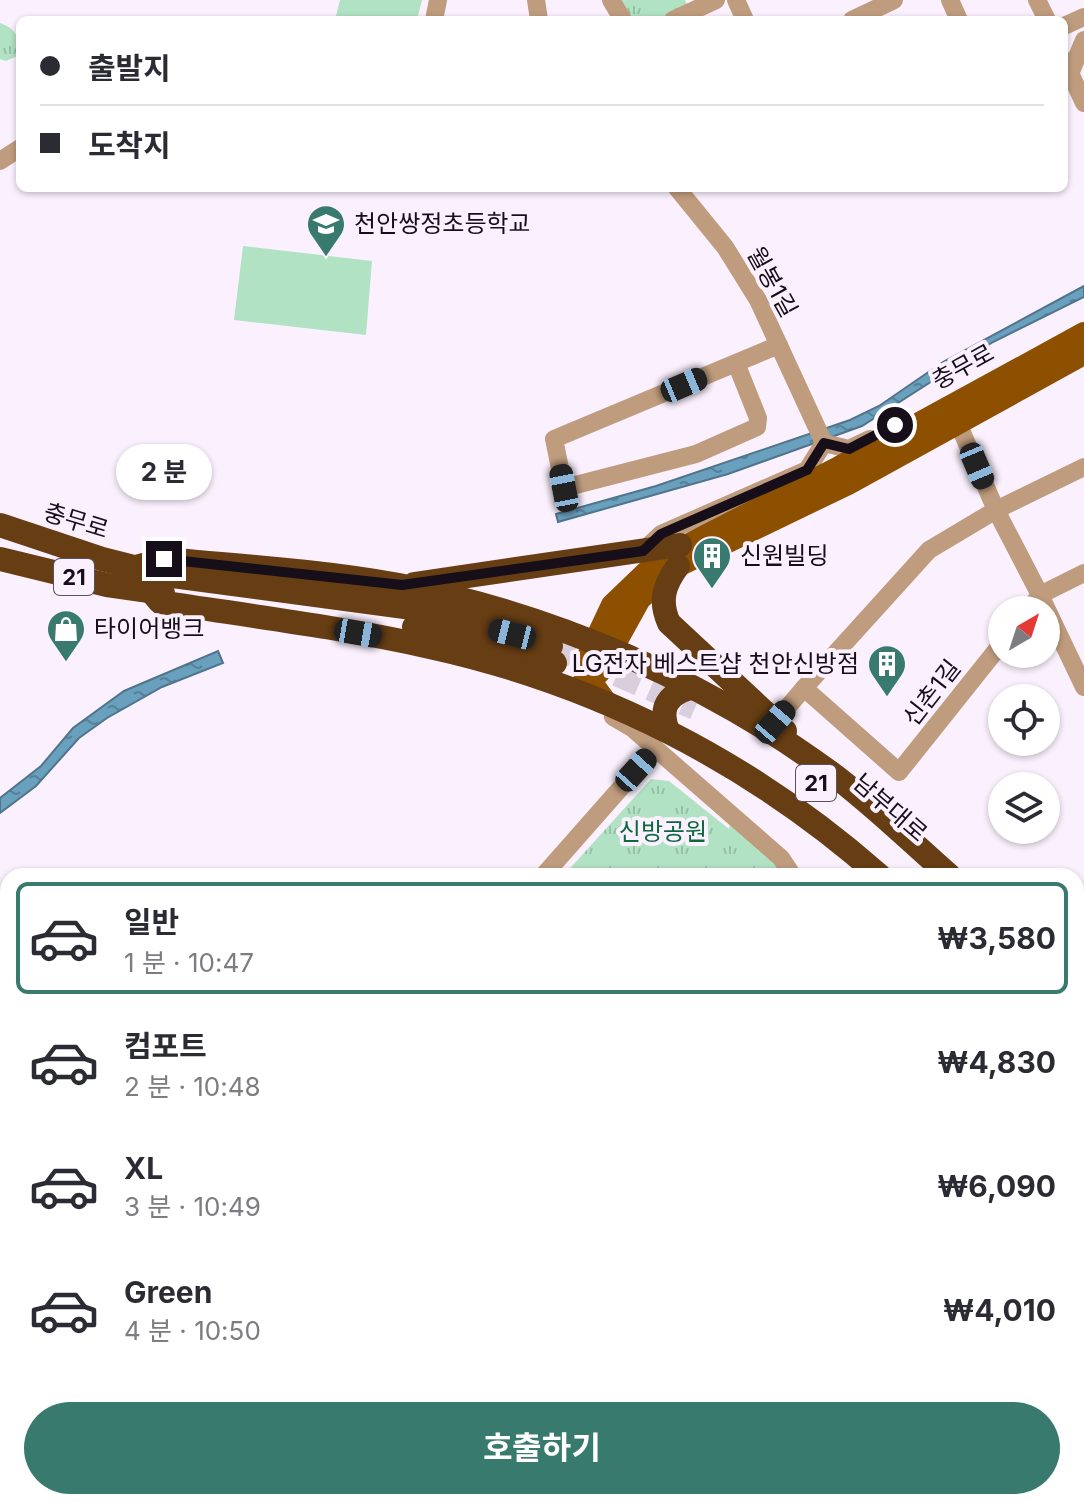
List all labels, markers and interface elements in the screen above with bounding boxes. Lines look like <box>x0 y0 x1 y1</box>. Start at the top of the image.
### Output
text: 출발지 <box>88 50 171 86</box>
text: 도착지 <box>88 127 171 163</box>
school or university icon: 천안쌍정초등학교 <box>305 203 347 258</box>
place label: 천안쌍정초등학교 <box>354 209 531 238</box>
street label: 월봉1길 <box>741 241 804 322</box>
street label: 충무로 <box>927 338 999 395</box>
car <box>657 365 711 405</box>
route start <box>877 407 913 443</box>
car <box>957 439 997 493</box>
callout: 2 분 <box>116 443 212 499</box>
text: 2 분 <box>141 456 187 487</box>
car <box>548 462 580 514</box>
street label: 충무로 <box>40 497 112 544</box>
building icon: 신원빌딩 <box>691 535 733 590</box>
route end <box>146 541 182 577</box>
place label: 신원빌딩 <box>740 541 828 570</box>
road number: 21 <box>54 559 94 595</box>
north arrow <box>988 596 1060 668</box>
map controls <box>988 596 1060 844</box>
shop icon: 타이어뱅크 <box>45 608 87 663</box>
place label: 타이어뱅크 <box>94 614 204 643</box>
car <box>332 617 384 649</box>
car <box>486 617 538 651</box>
building icon: LG전자 베스트샵 천안신방점 <box>866 643 908 698</box>
place label: LG전자 베스트샵 천안신방점 <box>572 649 859 678</box>
street label: 신촌1길 <box>897 654 966 732</box>
button: locate <box>988 684 1060 756</box>
car <box>750 696 800 748</box>
car <box>611 744 661 796</box>
road number: 21 <box>796 765 836 801</box>
street label: 남부대로 <box>847 768 933 848</box>
button: layers <box>988 772 1060 844</box>
park label: 신방공원 <box>619 817 707 846</box>
icon: car <box>28 902 100 974</box>
text: 일반 <box>124 904 179 940</box>
text: ₩3,580 <box>937 920 1056 956</box>
text: 1 분 · 10:47 <box>124 947 254 978</box>
icon: car <box>28 1026 100 1098</box>
text: 컴포트 <box>124 1028 207 1064</box>
text: ₩4,830 <box>937 1044 1056 1080</box>
text: 2 분 · 10:48 <box>124 1071 261 1102</box>
icon: car <box>28 1150 100 1222</box>
text: XL <box>124 1150 163 1186</box>
text: ₩6,090 <box>937 1168 1056 1204</box>
text: 3 분 · 10:49 <box>124 1191 261 1222</box>
icon: car <box>28 1274 100 1346</box>
text: Green <box>124 1274 212 1310</box>
text: ₩4,010 <box>943 1292 1056 1328</box>
text: 4 분 · 10:50 <box>124 1315 261 1346</box>
button: 호출하기 <box>24 1402 1060 1494</box>

